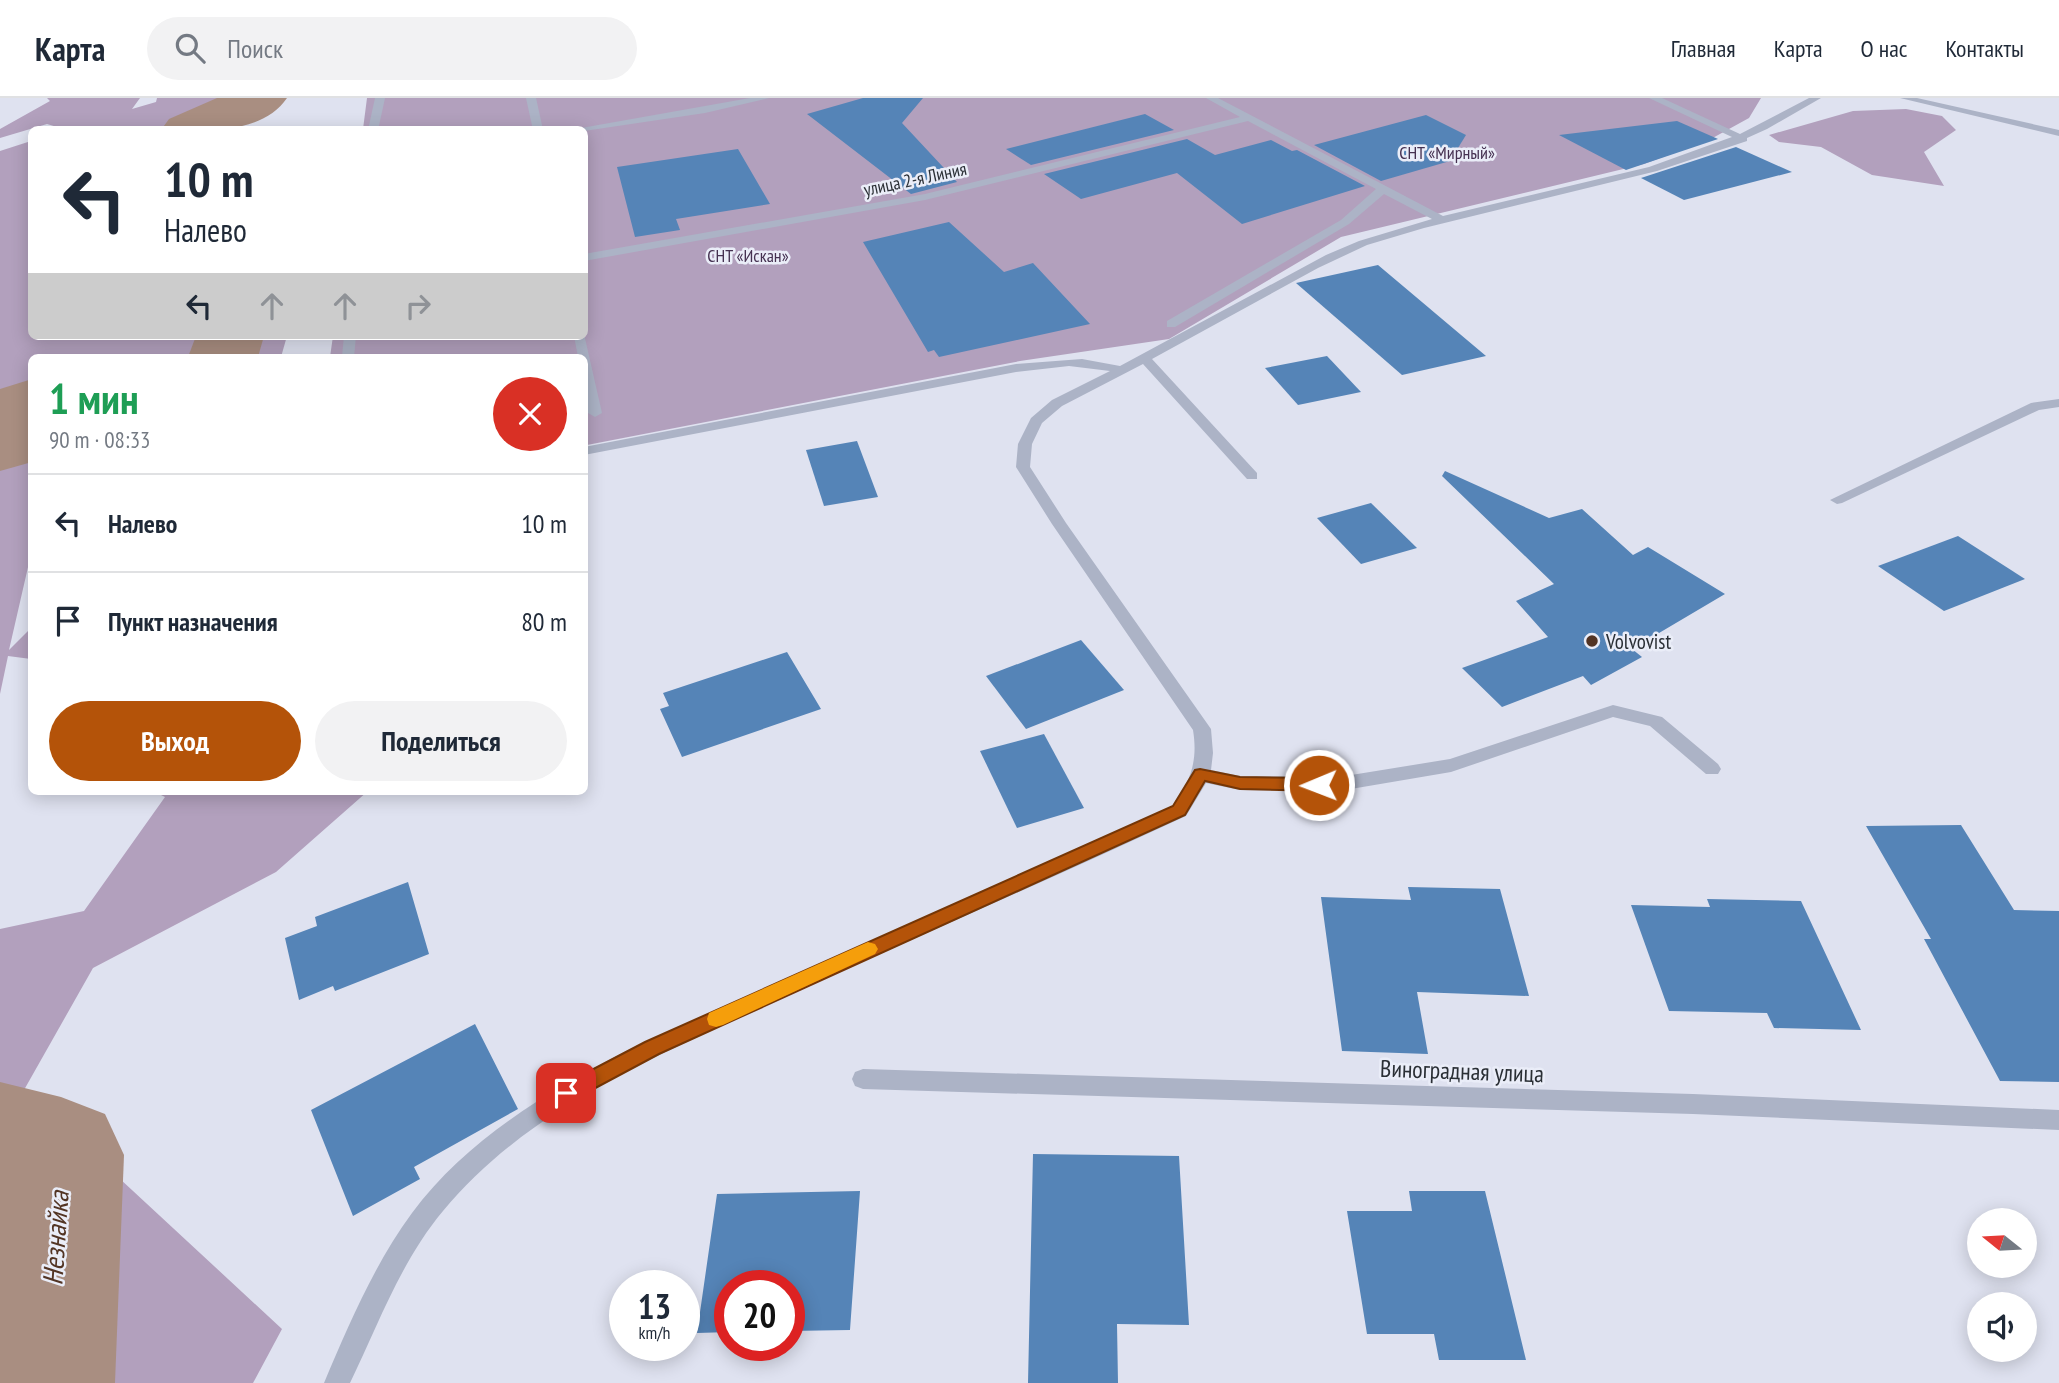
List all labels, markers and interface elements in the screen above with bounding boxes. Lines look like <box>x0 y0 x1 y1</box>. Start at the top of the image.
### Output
search box <box>147 17 637 80</box>
text: Карта <box>35 27 105 70</box>
icon: search <box>171 29 209 67</box>
text: Поиск <box>227 32 283 65</box>
text: Главная <box>1671 33 1736 64</box>
text: Карта <box>1774 33 1823 64</box>
text: О нас <box>1861 33 1907 64</box>
text: Контакты <box>1945 33 2024 64</box>
park label: СНТ «Мирный» <box>1399 141 1495 164</box>
text: 10 m <box>164 147 253 211</box>
icon: left <box>49 154 140 245</box>
street label: улица 2-я Линия <box>862 157 969 201</box>
text: Налево <box>164 209 247 251</box>
park label: СНТ «Искан» <box>707 244 789 267</box>
icon: left <box>180 287 218 325</box>
icon: ahead <box>253 287 291 325</box>
icon: ahead <box>326 287 364 325</box>
icon: right <box>399 287 437 325</box>
text: 1 мин <box>49 371 139 426</box>
button: close <box>493 377 567 451</box>
text: 90 m · 08:33 <box>49 425 150 454</box>
icon: left <box>49 504 87 542</box>
text: Налево <box>108 507 177 540</box>
text: 10 m <box>521 507 567 540</box>
icon: arrive <box>49 602 87 640</box>
text: Пункт назначения <box>108 605 278 638</box>
text: 80 m <box>521 605 567 638</box>
place label: Volvovist <box>1605 628 1671 655</box>
marker: Volvovist <box>1584 633 1600 649</box>
button: Выход <box>49 701 301 781</box>
button: Поделиться <box>315 701 567 781</box>
position arrow <box>1282 748 1356 822</box>
street label: Виноградная улица <box>1380 1053 1544 1089</box>
pin <box>536 1063 596 1123</box>
icon: arrive <box>547 1074 585 1112</box>
water label: Незнайка <box>33 1188 77 1286</box>
north arrow <box>1967 1208 2037 1278</box>
map controls <box>1967 1208 2037 1362</box>
speed limit sign: 20 <box>714 1270 805 1361</box>
text: 13 <box>638 1283 671 1329</box>
button: sound <box>1967 1292 2037 1362</box>
text: km/h <box>639 1321 670 1344</box>

